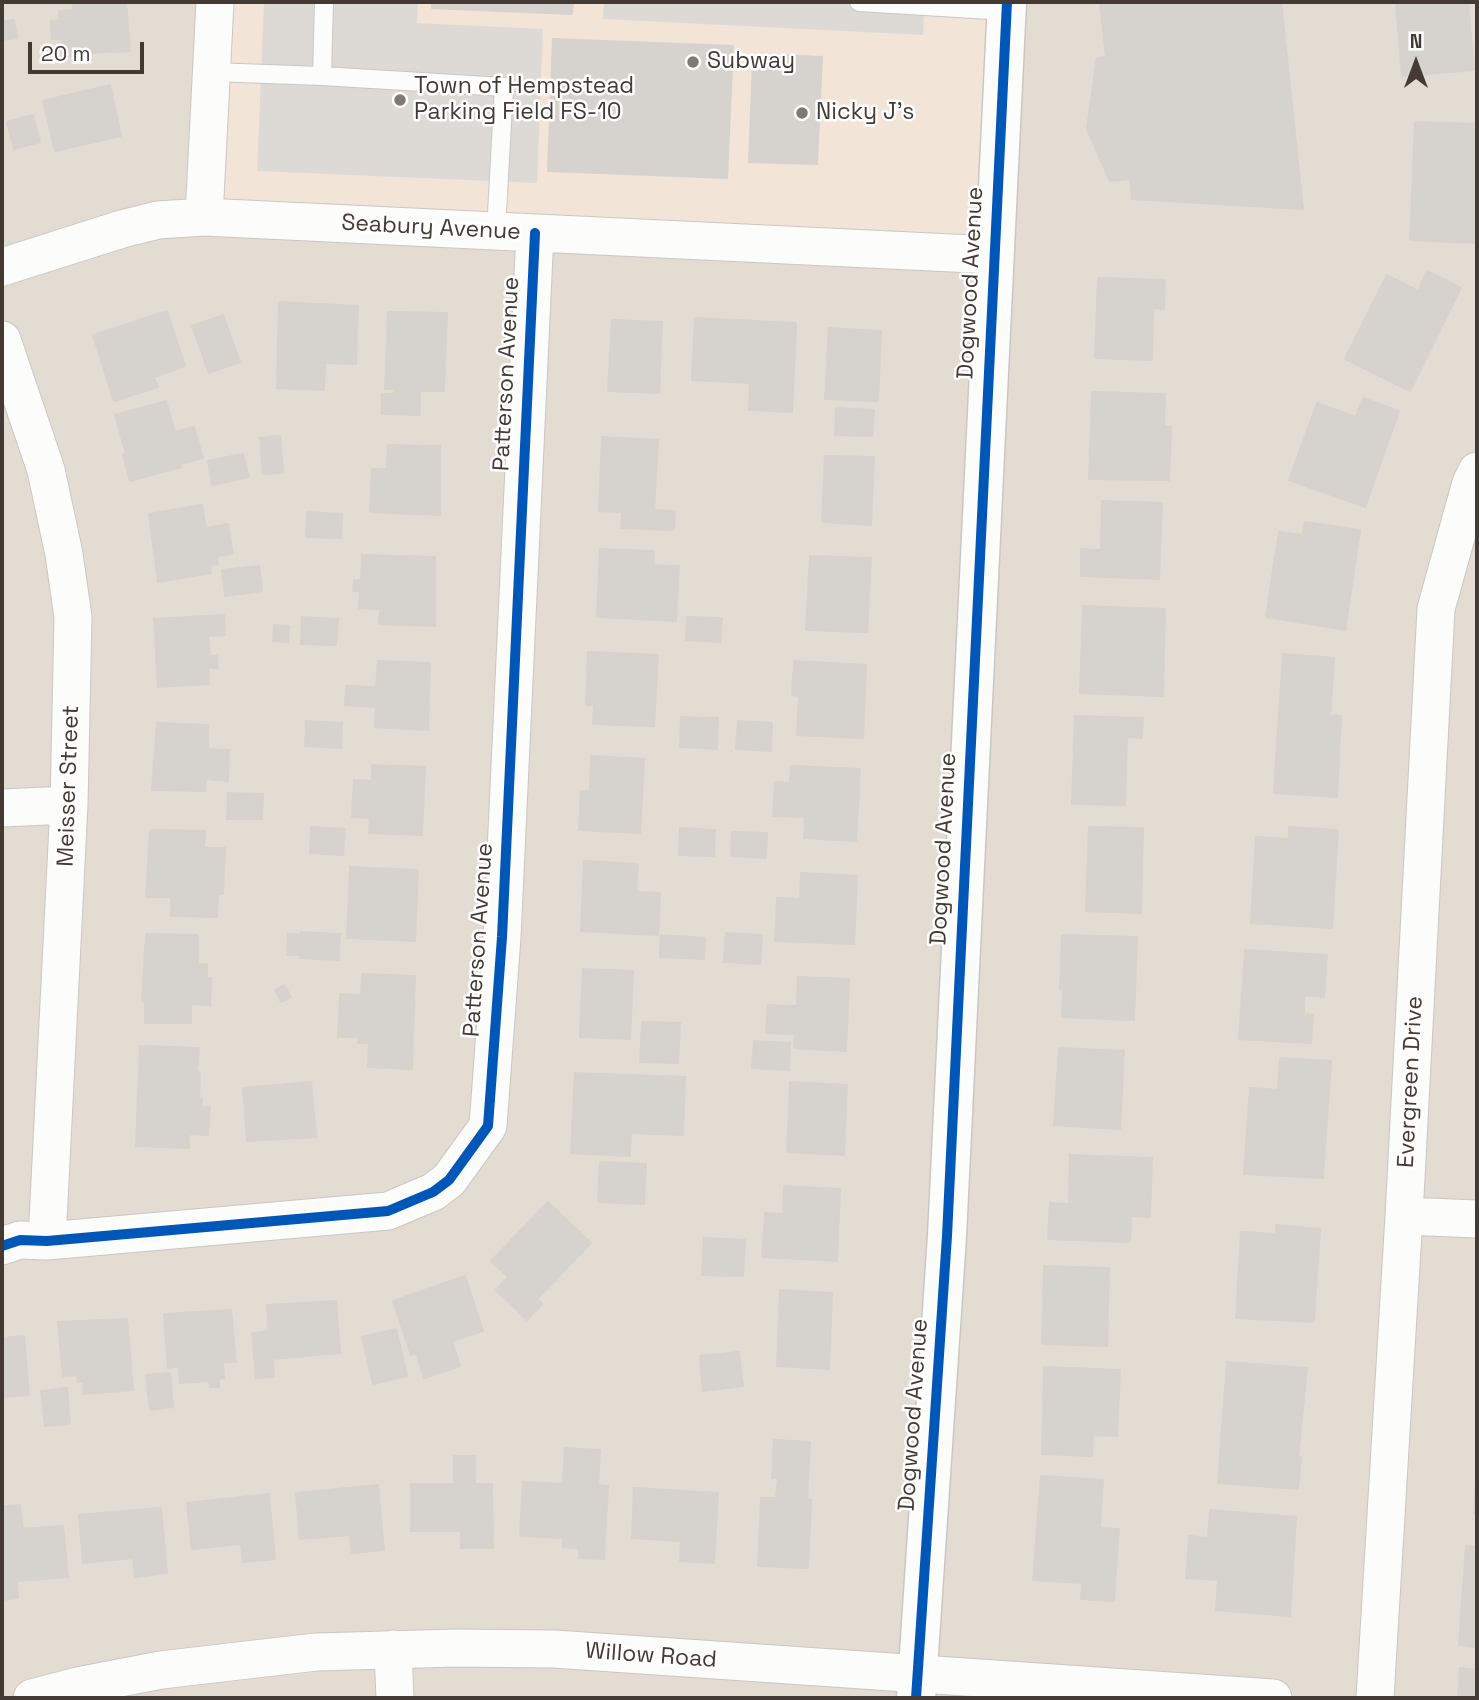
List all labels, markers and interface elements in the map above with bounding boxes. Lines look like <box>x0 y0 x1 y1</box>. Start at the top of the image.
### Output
scale bar <box>32 28 147 72</box>
north arrow <box>1381 28 1451 98</box>
text: N <box>1410 29 1422 54</box>
text: 20 m <box>41 40 91 67</box>
place label: Subway <box>707 48 795 76</box>
marker: Subway <box>685 54 701 70</box>
place label: Town of Hempstead Parking Field FS-10 <box>414 73 634 127</box>
marker: Town of Hempstead Parking Field FS-10 <box>392 92 408 108</box>
place label: Nicky J's <box>816 99 914 127</box>
marker: Nicky J's <box>794 105 810 121</box>
street label: Dogwood Avenue <box>952 186 990 380</box>
street label: Seabury Avenue <box>341 210 521 246</box>
street label: Patterson Avenue <box>488 276 526 472</box>
street label: Meisser Street <box>52 705 86 867</box>
street label: Dogwood Avenue <box>925 752 963 946</box>
street label: Patterson Avenue <box>458 842 500 1038</box>
street label: Evergreen Drive <box>1393 995 1429 1169</box>
street label: Dogwood Avenue <box>894 1318 934 1512</box>
street label: Willow Road <box>584 1638 718 1674</box>

